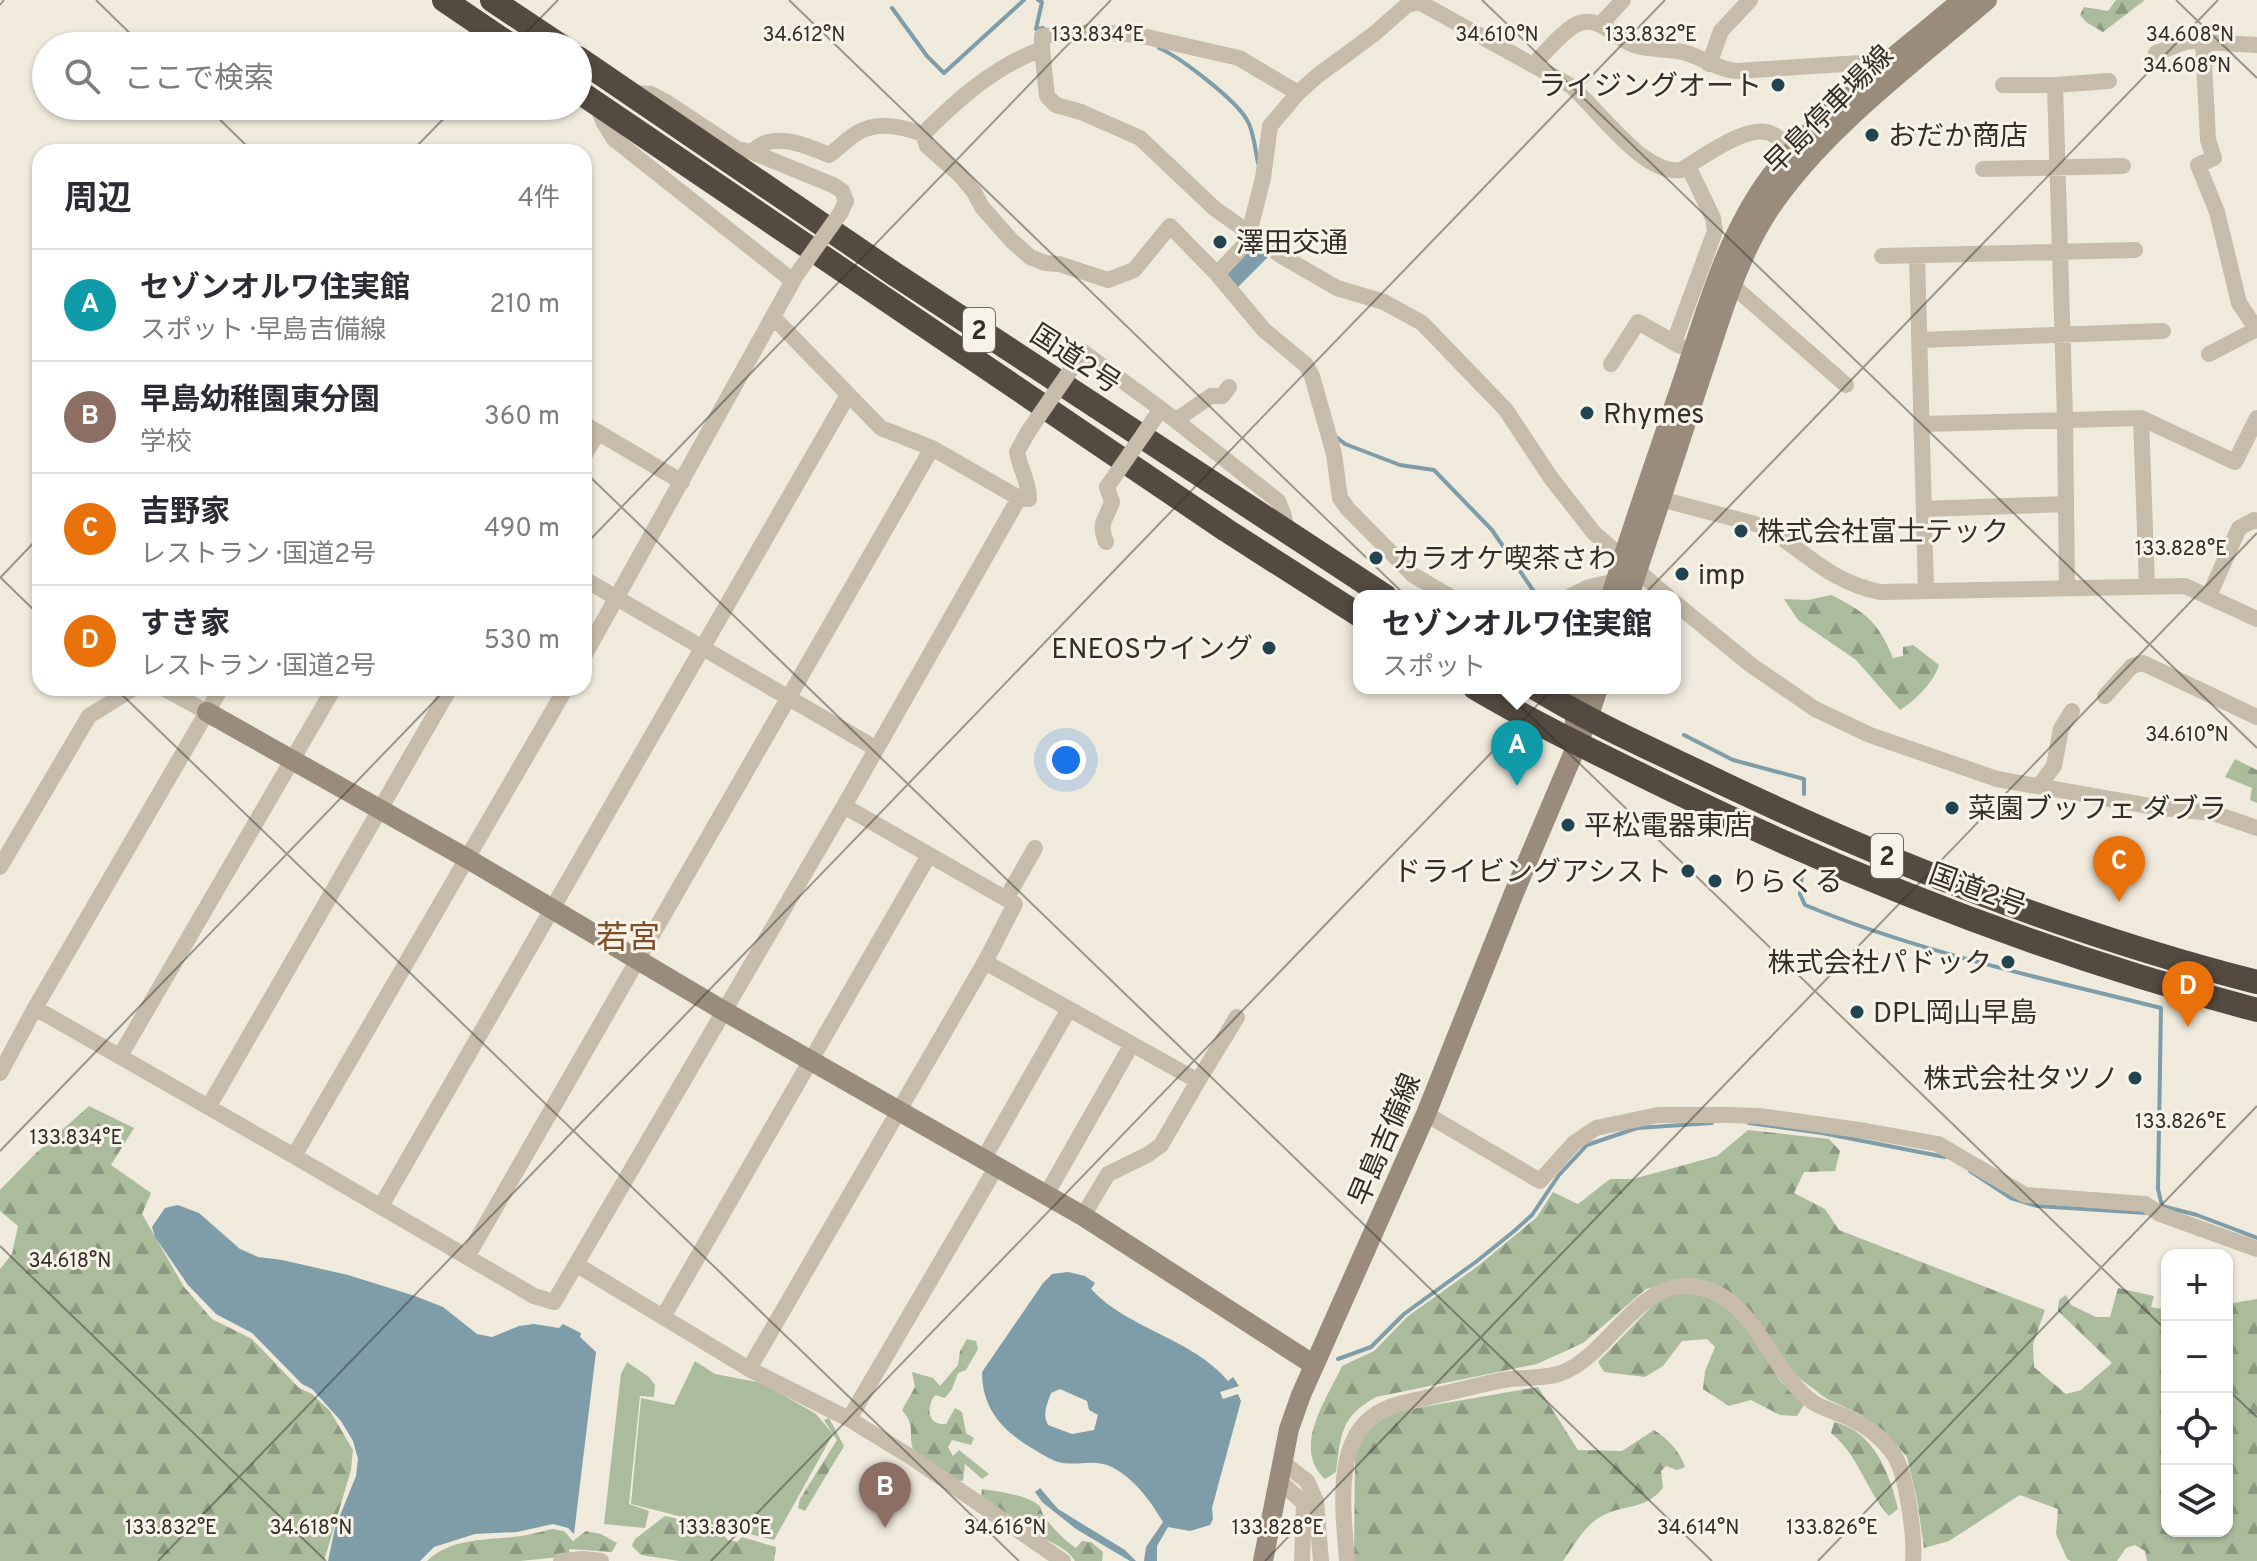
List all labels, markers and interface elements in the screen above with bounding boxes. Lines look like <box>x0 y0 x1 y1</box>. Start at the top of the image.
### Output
text: 34.612°N <box>763 23 845 49</box>
text: 133.834°E <box>1052 23 1144 49</box>
text: 34.610°N <box>1455 23 1539 49</box>
text: 133.832°E <box>1605 23 1697 49</box>
text: 34.608°N <box>2146 23 2234 49</box>
search box <box>32 32 592 120</box>
street label: 早島停車場線 <box>1758 39 1902 183</box>
icon: search <box>60 54 104 98</box>
text: 34.608°N <box>2143 54 2231 80</box>
text: ここで検索 <box>124 62 274 99</box>
place label: ライジングオート <box>1538 70 1762 106</box>
marker: ライジングオート <box>1769 76 1787 94</box>
place label: おだか商店 <box>1888 120 2028 156</box>
marker: おだか商店 <box>1863 126 1881 144</box>
text: 周辺 <box>64 179 132 222</box>
text: 4件 <box>518 183 560 216</box>
place label: 澤田交通 <box>1236 227 1348 263</box>
marker: 澤田交通 <box>1211 233 1229 251</box>
text: セゾンオルワ住実館 <box>140 271 410 308</box>
text: A <box>81 289 99 322</box>
text: 210 m <box>490 289 560 322</box>
road number: 2 <box>963 308 995 352</box>
text: スポット · 早島吉備線 <box>140 315 386 348</box>
street label: 国道2号 <box>1022 318 1127 403</box>
text: 早島幼稚園東分園 <box>140 383 380 420</box>
place label: Rhymes <box>1603 398 1704 434</box>
text: B <box>81 401 99 434</box>
text: 360 m <box>484 401 560 434</box>
marker: Rhymes <box>1578 404 1596 422</box>
text: 学校 <box>140 427 192 460</box>
text: 吉野家 <box>140 495 230 532</box>
text: C <box>82 513 98 546</box>
text: 490 m <box>484 513 560 546</box>
place label: 株式会社富士テック <box>1757 516 2009 552</box>
marker: 株式会社富士テック <box>1732 522 1750 540</box>
text: 133.828°E <box>2135 537 2227 563</box>
text: レストラン · 国道2号 <box>140 539 376 572</box>
place label: カラオケ喫茶さわ <box>1392 543 1616 579</box>
marker: カラオケ喫茶さわ <box>1367 549 1385 567</box>
place label: imp <box>1698 559 1745 595</box>
marker: imp <box>1673 565 1691 583</box>
popup <box>1353 590 1681 694</box>
text: すき家 <box>140 607 230 644</box>
text: セゾンオルワ住実館 <box>1382 608 1652 645</box>
text: D <box>81 625 99 658</box>
text: 530 m <box>484 625 560 658</box>
place label: ENEOSウイング <box>1051 633 1253 669</box>
marker: ENEOSウイング <box>1260 639 1278 657</box>
text: レストラン · 国道2号 <box>140 651 376 684</box>
text: スポット <box>1382 652 1486 685</box>
pin: A <box>1491 720 1543 786</box>
text: 34.610°N <box>2145 723 2229 749</box>
your location <box>1046 740 1086 780</box>
place label: 菜園ブッフェ ダブラ <box>1968 793 2227 829</box>
marker: 菜園ブッフェ ダブラ <box>1943 799 1961 817</box>
place label: 平松電器東店 <box>1584 810 1752 846</box>
marker: 平松電器東店 <box>1559 816 1577 834</box>
road number: 2 <box>1871 834 1903 878</box>
pin: C <box>2093 836 2145 902</box>
place label: ドライビングアシスト <box>1393 856 1672 892</box>
street label: 国道2号 <box>1923 858 2031 926</box>
marker: ドライビングアシスト <box>1679 862 1697 880</box>
place label: りらくる <box>1731 866 1842 902</box>
marker: りらくる <box>1706 872 1724 890</box>
district label: 若宮 <box>596 920 660 960</box>
place label: 株式会社パドック <box>1767 947 1992 983</box>
marker: 株式会社パドック <box>1999 953 2017 971</box>
pin: D <box>2162 961 2214 1027</box>
place label: DPL岡山早島 <box>1873 997 2037 1033</box>
marker: DPL岡山早島 <box>1848 1003 1866 1021</box>
place label: 株式会社タツノ <box>1923 1063 2119 1099</box>
street label: 早島吉備線 <box>1343 1069 1431 1212</box>
marker: 株式会社タツノ <box>2126 1069 2144 1087</box>
text: 133.826°E <box>2135 1110 2227 1136</box>
text: 133.834°E <box>30 1126 122 1152</box>
text: 34.618°N <box>29 1249 111 1275</box>
map controls <box>2161 1249 2233 1537</box>
button: + <box>2161 1249 2233 1321</box>
button: − <box>2161 1321 2233 1393</box>
button: locate <box>2161 1393 2233 1465</box>
pin: B <box>859 1462 911 1528</box>
button: layers <box>2161 1465 2233 1537</box>
text: 133.832°E <box>125 1516 217 1542</box>
text: 34.618°N <box>270 1516 352 1542</box>
text: 133.830°E <box>679 1516 772 1542</box>
text: 34.616°N <box>964 1516 1046 1542</box>
text: 133.828°E <box>1232 1516 1324 1542</box>
text: 34.614°N <box>1657 1516 1739 1542</box>
text: 133.826°E <box>1786 1516 1878 1542</box>

